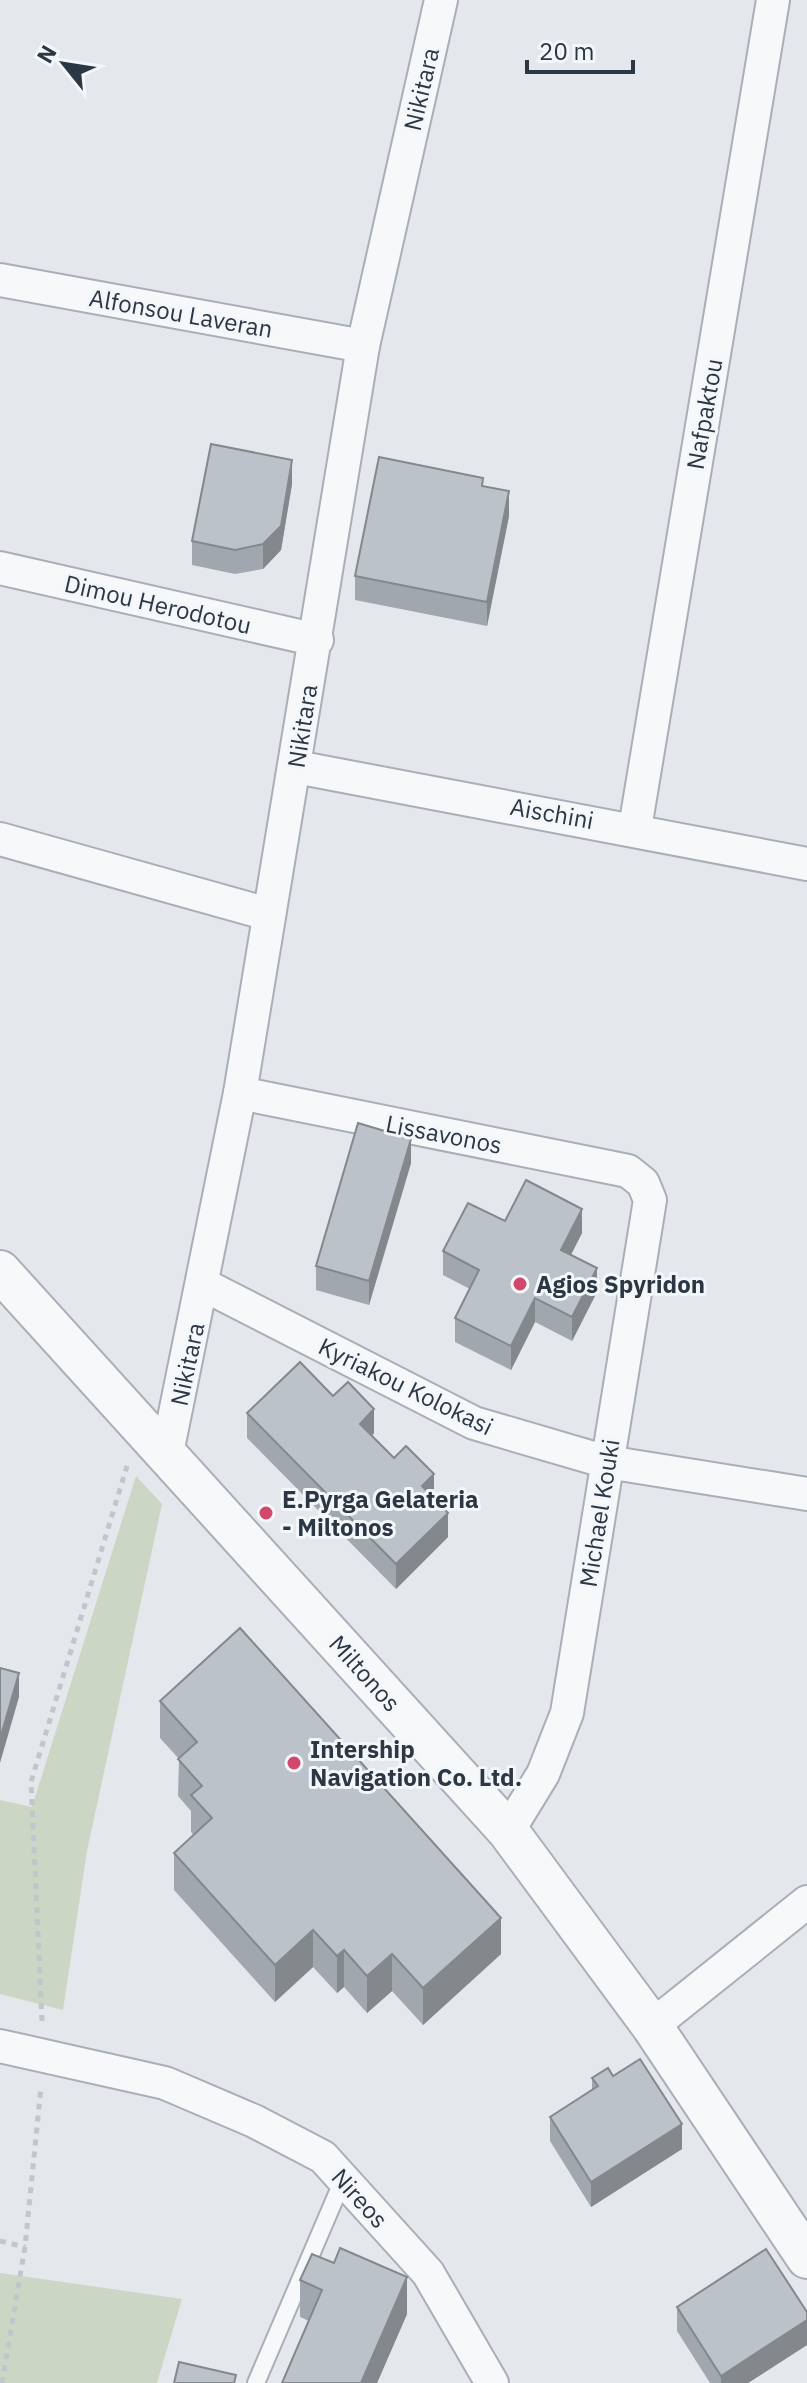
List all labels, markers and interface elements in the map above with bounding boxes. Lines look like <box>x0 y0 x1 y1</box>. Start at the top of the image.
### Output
north arrow <box>24 24 104 104</box>
scale bar <box>527 24 633 74</box>
text: 20 m <box>539 35 594 67</box>
text: N <box>30 40 63 68</box>
street label: Nikitara <box>396 44 446 134</box>
street label: Alfonsou Laveran <box>87 281 275 345</box>
street label: Nafpaktou <box>679 356 729 472</box>
street label: Dimou Herodotou <box>61 567 255 641</box>
street label: Nikitara <box>280 682 324 770</box>
street label: Aischini <box>508 790 596 836</box>
street label: Lissavonos <box>383 1107 505 1161</box>
place label: Agios Spyridon <box>536 1268 705 1300</box>
marker: Agios Spyridon <box>511 1275 529 1293</box>
street label: Nikitara <box>163 1319 211 1409</box>
street label: Kyriakou Kolokasi <box>313 1330 499 1442</box>
street label: Michael Kouki <box>571 1437 627 1589</box>
place label: E.Pyrga Gelateria - Miltonos <box>282 1483 479 1543</box>
marker: E.Pyrga Gelateria - Miltonos <box>257 1504 275 1522</box>
street label: Miltonos <box>322 1628 408 1718</box>
place label: Intership Navigation Co. Ltd. <box>310 1733 522 1793</box>
marker: Intership Navigation Co. Ltd. <box>285 1754 303 1772</box>
street label: Nireos <box>325 2161 395 2235</box>

